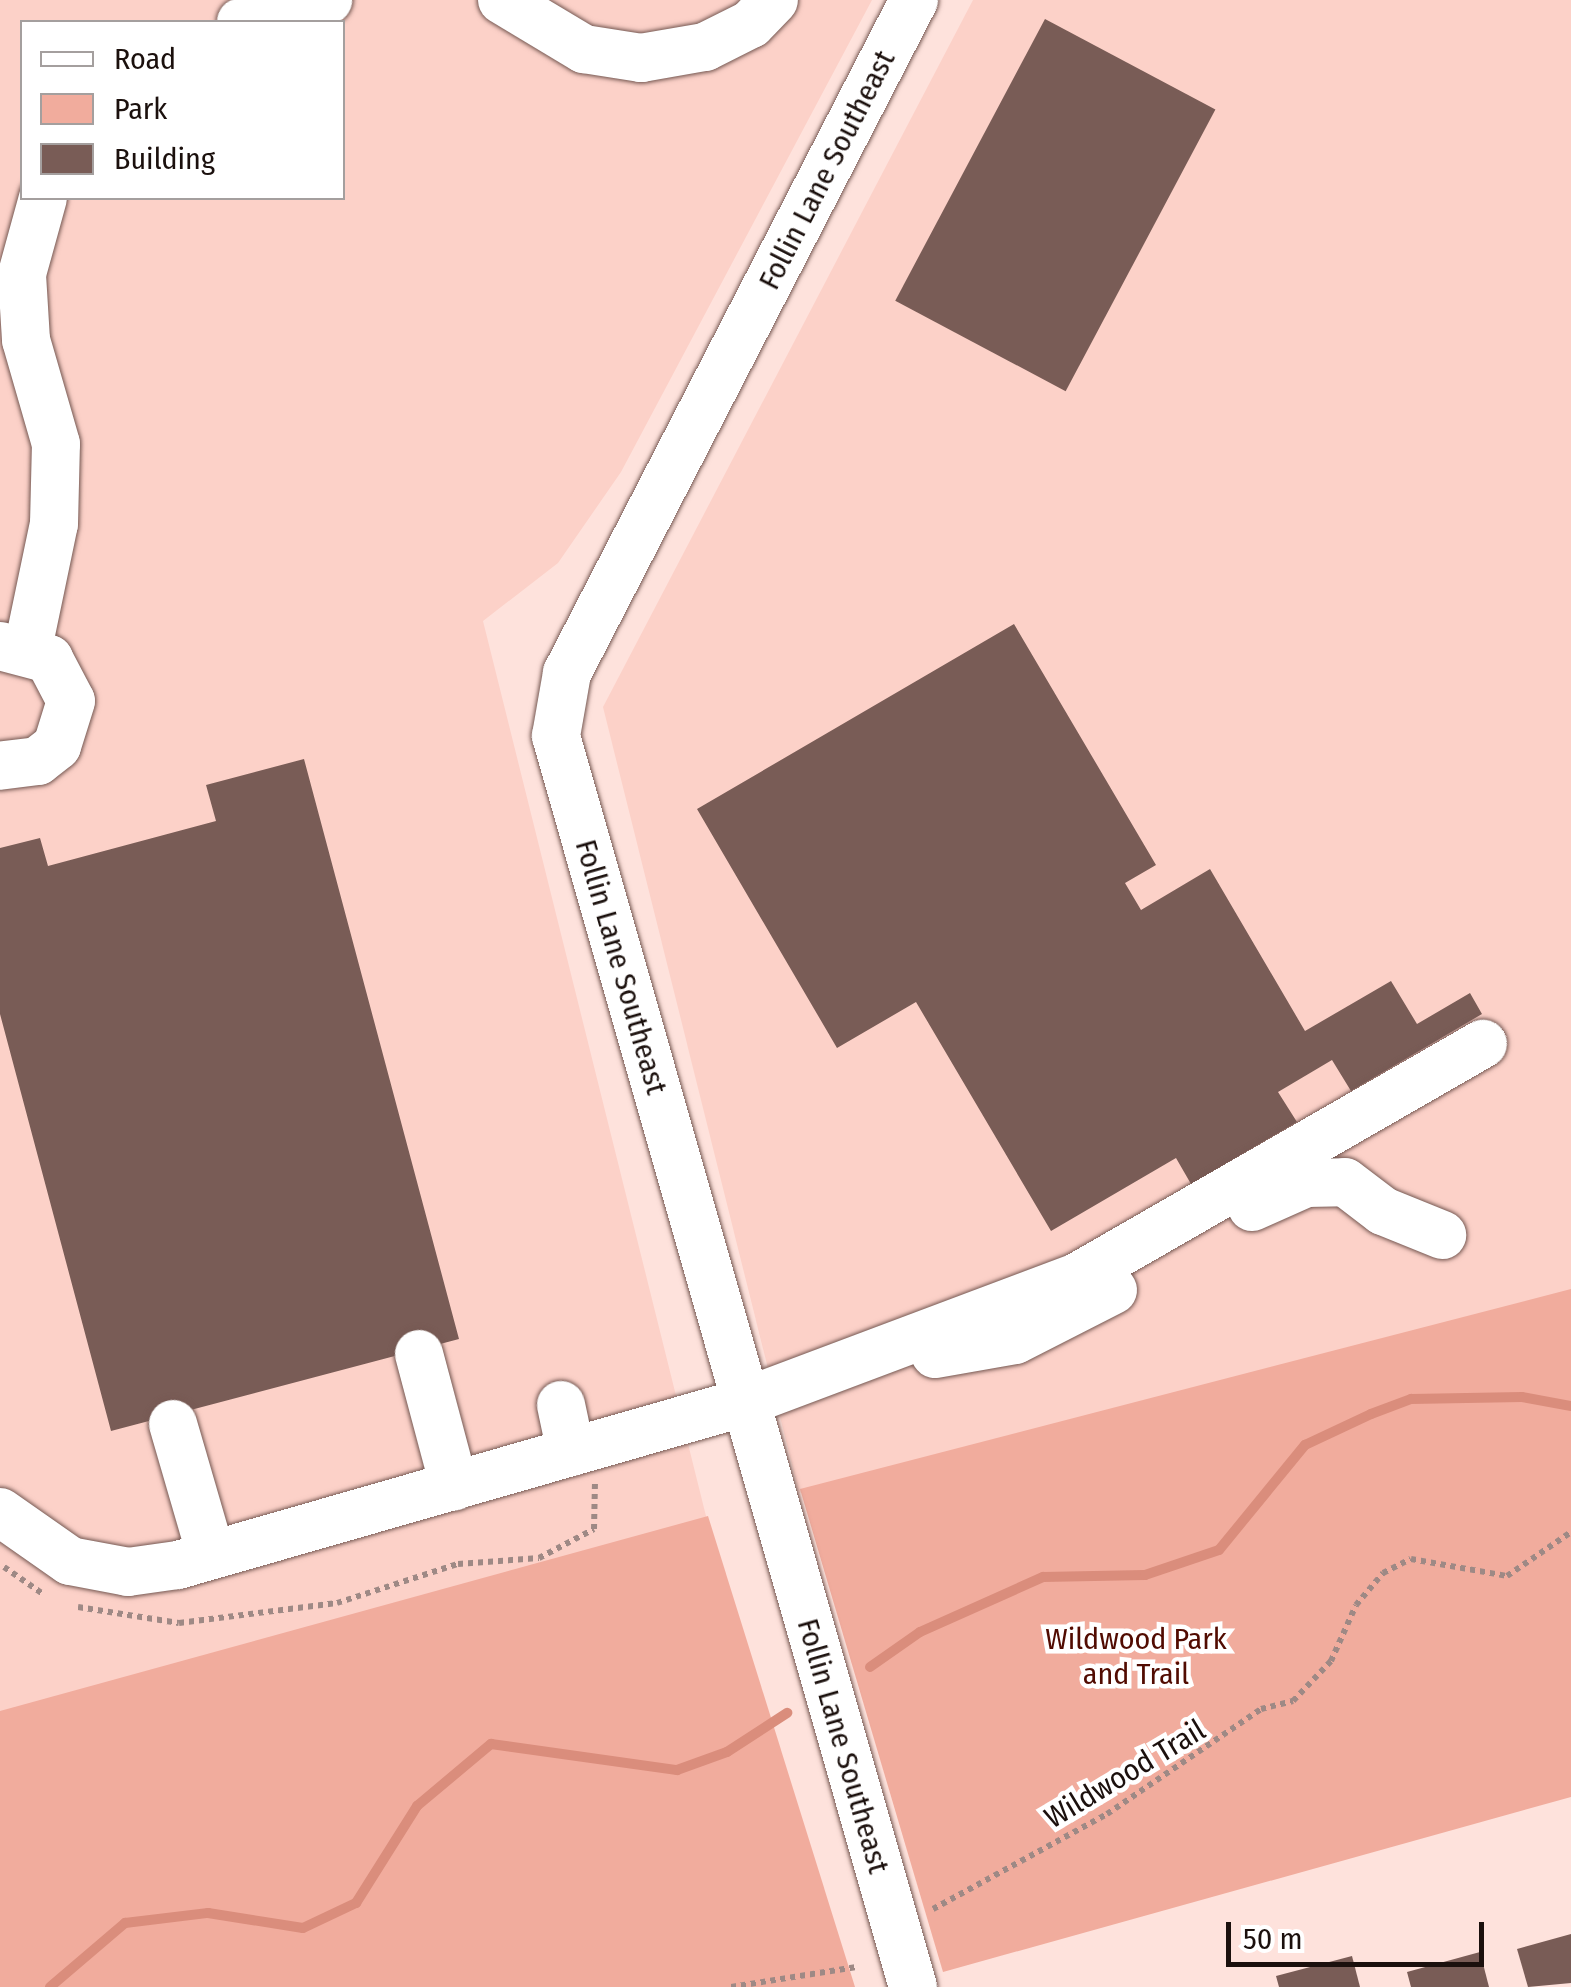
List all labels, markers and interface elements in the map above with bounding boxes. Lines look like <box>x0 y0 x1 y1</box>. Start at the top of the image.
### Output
legend <box>20 20 345 200</box>
text: Road <box>114 41 176 77</box>
street label: Follin Lane Southeast <box>751 45 903 295</box>
text: Park <box>114 91 167 127</box>
text: Building <box>114 141 215 177</box>
street label: Follin Lane Southeast <box>567 836 675 1098</box>
street label: Follin Lane Southeast <box>789 1615 897 1877</box>
park label: Wildwood Park and Trail <box>1045 1621 1227 1692</box>
street label: Wildwood Trail <box>1038 1712 1212 1836</box>
scale bar <box>1231 1902 1488 1964</box>
text: 50 m <box>1243 1921 1303 1957</box>

